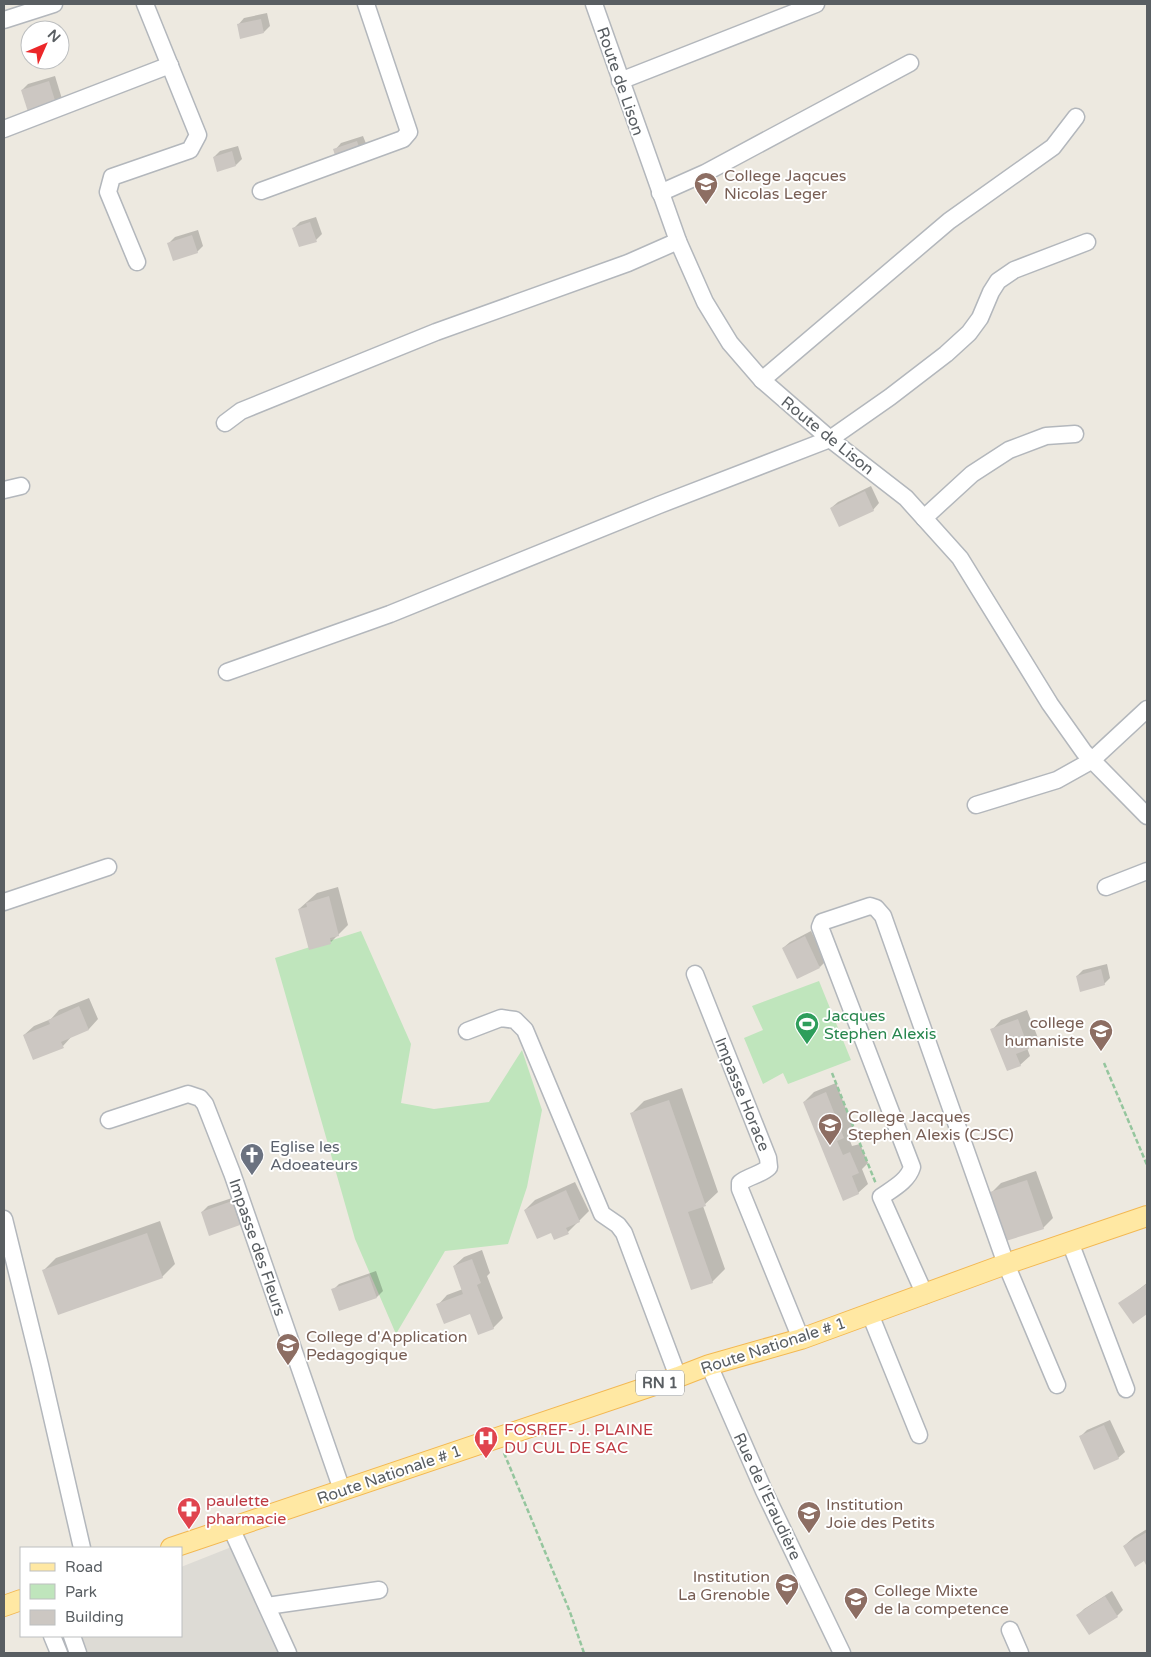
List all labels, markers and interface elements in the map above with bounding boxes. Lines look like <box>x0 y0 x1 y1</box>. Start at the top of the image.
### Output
north arrow <box>20 20 70 70</box>
street label: Route de Lison <box>592 24 648 138</box>
text: N <box>44 26 64 46</box>
place label: College Jaqcues Nicolas Leger <box>724 166 846 204</box>
school or university icon: College Jaqcues Nicolas Leger <box>693 171 719 205</box>
street label: Route de Lison <box>777 392 878 479</box>
place label: Jacques Stephen Alexis <box>824 1006 936 1044</box>
sports icon: Jacques Stephen Alexis <box>794 1011 820 1045</box>
place label: college humaniste <box>1004 1013 1084 1051</box>
school or university icon: college humaniste <box>1088 1018 1114 1052</box>
street label: Impasse Horace <box>710 1035 774 1154</box>
place label: College Jacques Stephen Alexis (CJSC) <box>848 1107 1014 1145</box>
school or university icon: College Jacques Stephen Alexis (CJSC) <box>817 1112 843 1146</box>
place label: Eglise les Adoeateurs <box>270 1137 358 1175</box>
church icon: Eglise les Adoeateurs <box>239 1142 265 1176</box>
street label: Impasse des Fleurs <box>224 1176 290 1319</box>
street label: Route Nationale # 1 <box>698 1313 848 1379</box>
place label: College d'Application Pedagogique <box>306 1327 467 1365</box>
school or university icon: College d'Application Pedagogique <box>275 1332 301 1366</box>
road number: RN 1 <box>636 1370 684 1396</box>
place label: FOSREF- J. PLAINE DU CUL DE SAC <box>504 1420 653 1458</box>
hospital icon: FOSREF- J. PLAINE DU CUL DE SAC <box>473 1425 499 1459</box>
street label: Rue de l'Eraudière <box>729 1430 805 1563</box>
street label: Route Nationale # 1 <box>314 1441 464 1509</box>
place label: paulette pharmacie <box>206 1491 286 1529</box>
place label: Institution Joie des Petits <box>826 1495 935 1533</box>
pharmacy icon: paulette pharmacie <box>176 1496 202 1530</box>
school or university icon: Institution Joie des Petits <box>796 1500 822 1534</box>
legend <box>20 1547 182 1637</box>
text: Road <box>65 1558 103 1576</box>
place label: Institution La Grenoble <box>678 1567 770 1605</box>
school or university icon: Institution La Grenoble <box>774 1572 800 1606</box>
place label: College Mixte de la competence <box>874 1581 1009 1619</box>
text: Park <box>65 1583 97 1601</box>
school or university icon: College Mixte de la competence <box>843 1586 869 1620</box>
text: Building <box>65 1608 124 1626</box>

